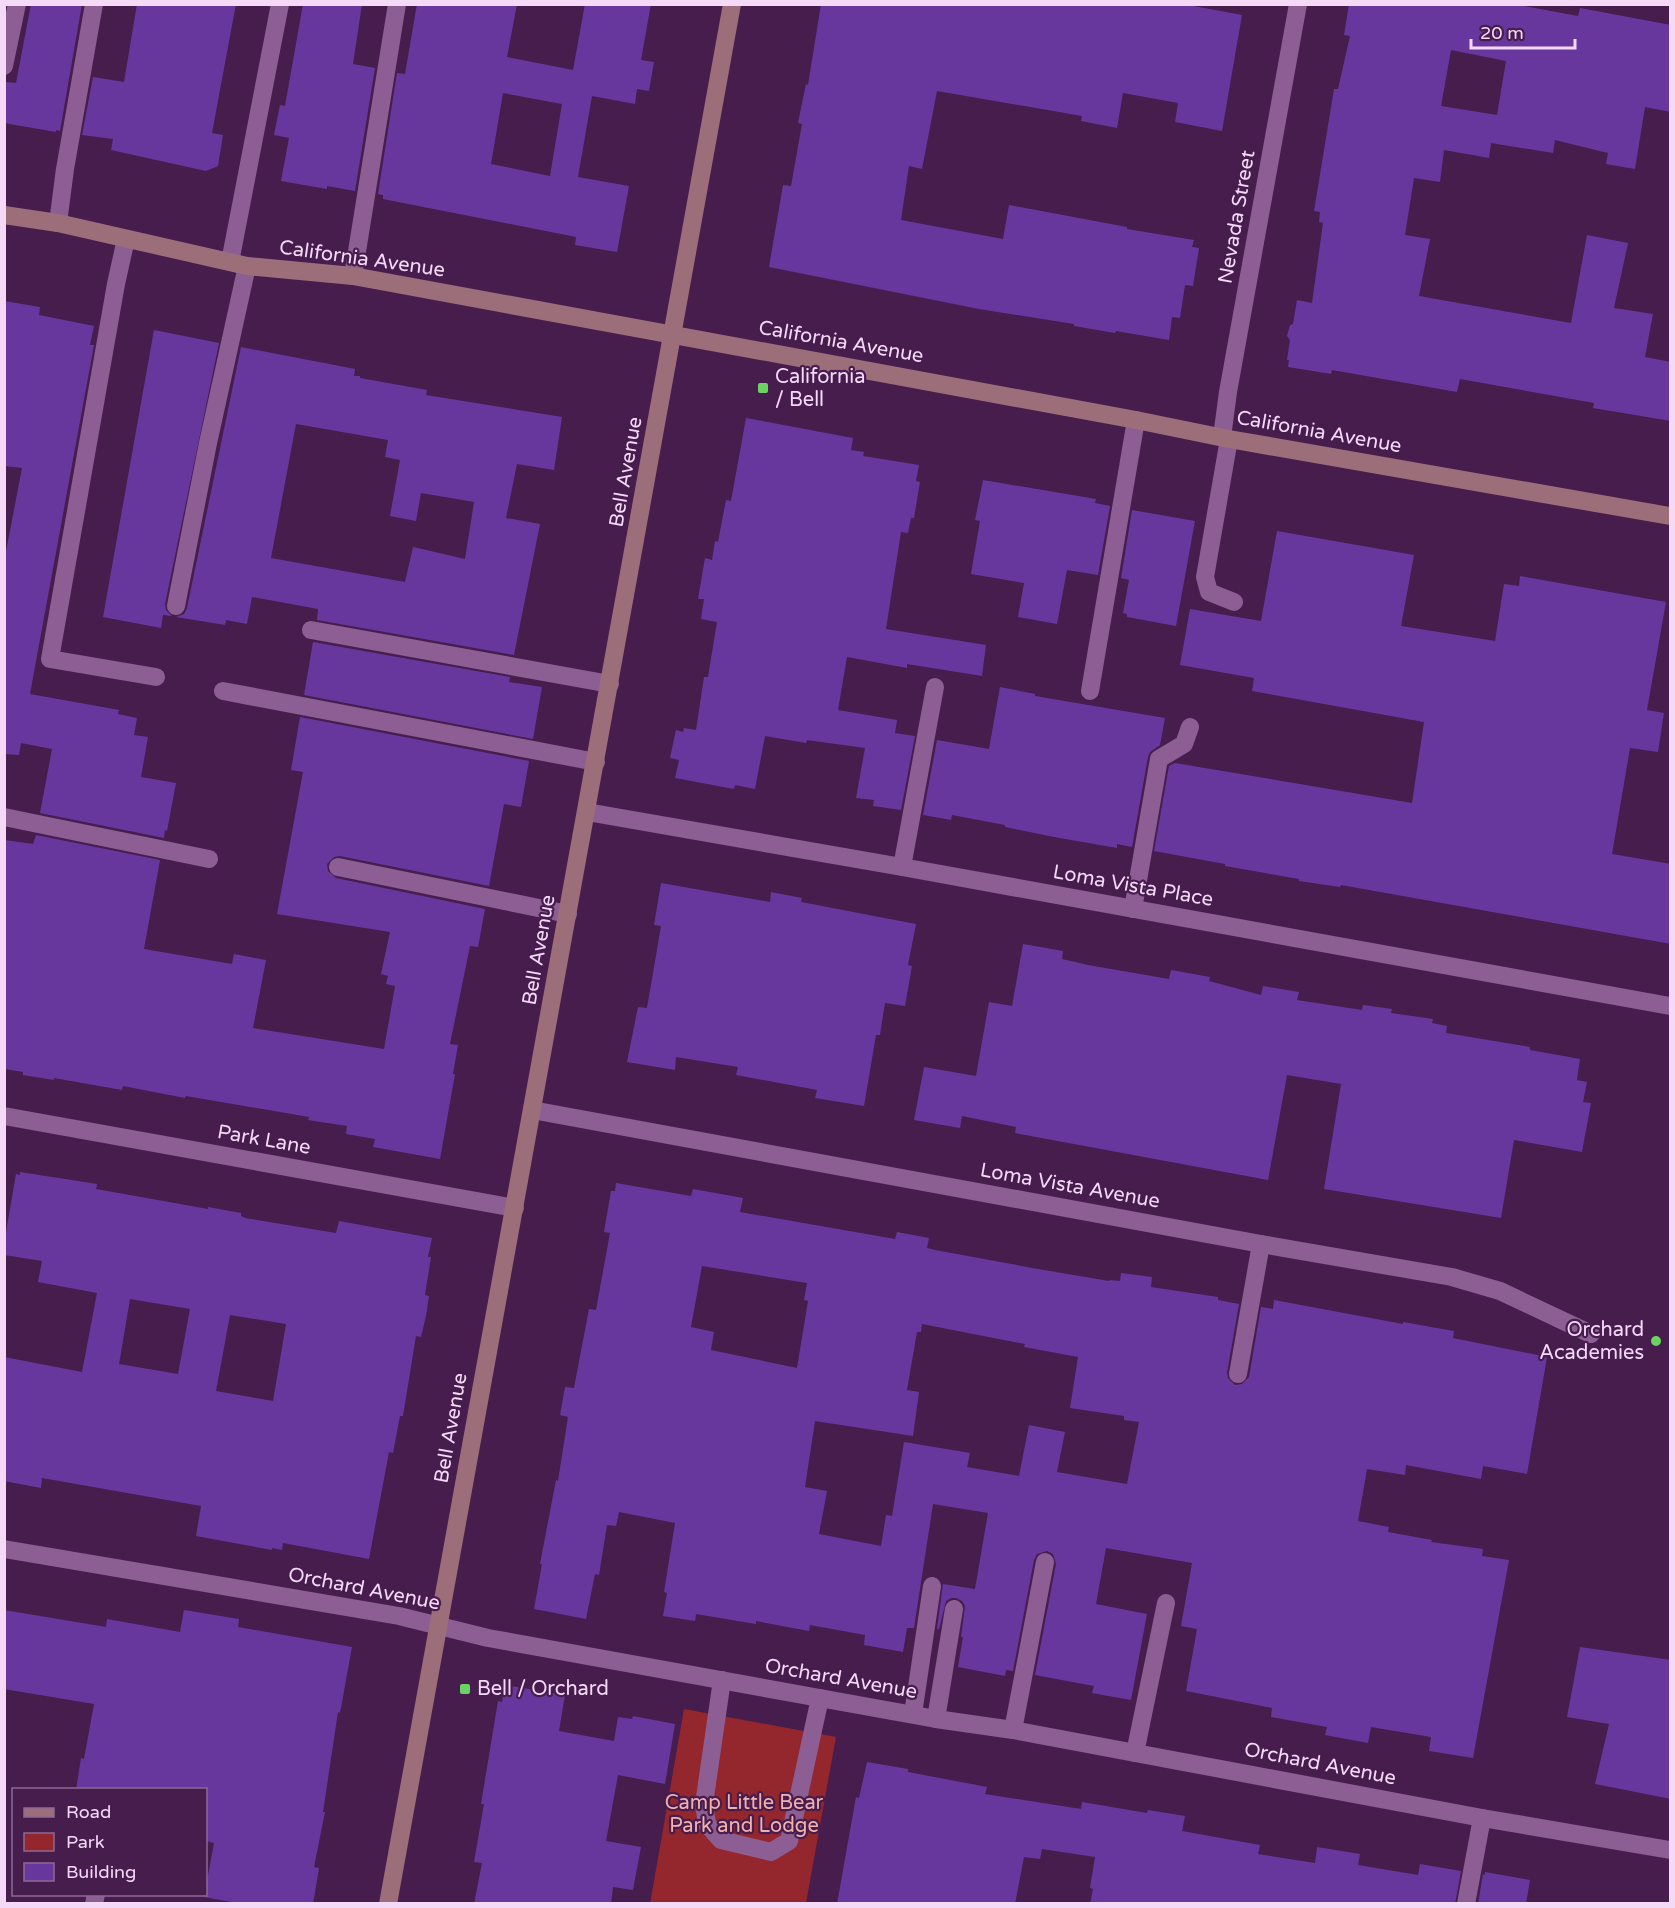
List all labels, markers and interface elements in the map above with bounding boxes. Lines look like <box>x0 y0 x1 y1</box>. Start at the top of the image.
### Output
scale bar <box>1471 12 1574 50</box>
text: 20 m <box>1480 22 1524 44</box>
street label: Nevada Street <box>1213 148 1261 286</box>
street label: California Avenue <box>278 235 446 283</box>
street label: California Avenue <box>757 316 925 368</box>
place label: California / Bell <box>775 365 865 412</box>
marker: California / Bell <box>756 381 770 395</box>
street label: California Avenue <box>1235 406 1403 458</box>
street label: Bell Avenue <box>604 415 648 529</box>
street label: Loma Vista Place <box>1051 860 1215 912</box>
street label: Bell Avenue <box>517 893 561 1007</box>
street label: Park Lane <box>216 1120 312 1160</box>
street label: Loma Vista Avenue <box>978 1158 1162 1214</box>
place label: Orchard Academies <box>1539 1318 1644 1365</box>
marker: Orchard Academies <box>1649 1334 1663 1348</box>
street label: Bell Avenue <box>429 1371 473 1485</box>
street label: Orchard Avenue <box>286 1563 442 1615</box>
street label: Orchard Avenue <box>763 1654 919 1704</box>
place label: Bell / Orchard <box>477 1677 609 1701</box>
marker: Bell / Orchard <box>458 1682 472 1696</box>
street label: Orchard Avenue <box>1242 1738 1398 1790</box>
legend <box>12 1788 207 1896</box>
park label: Camp Little Bear Park and Lodge <box>665 1791 824 1838</box>
text: Road <box>66 1801 111 1823</box>
text: Park <box>66 1831 105 1853</box>
text: Building <box>66 1861 136 1883</box>

